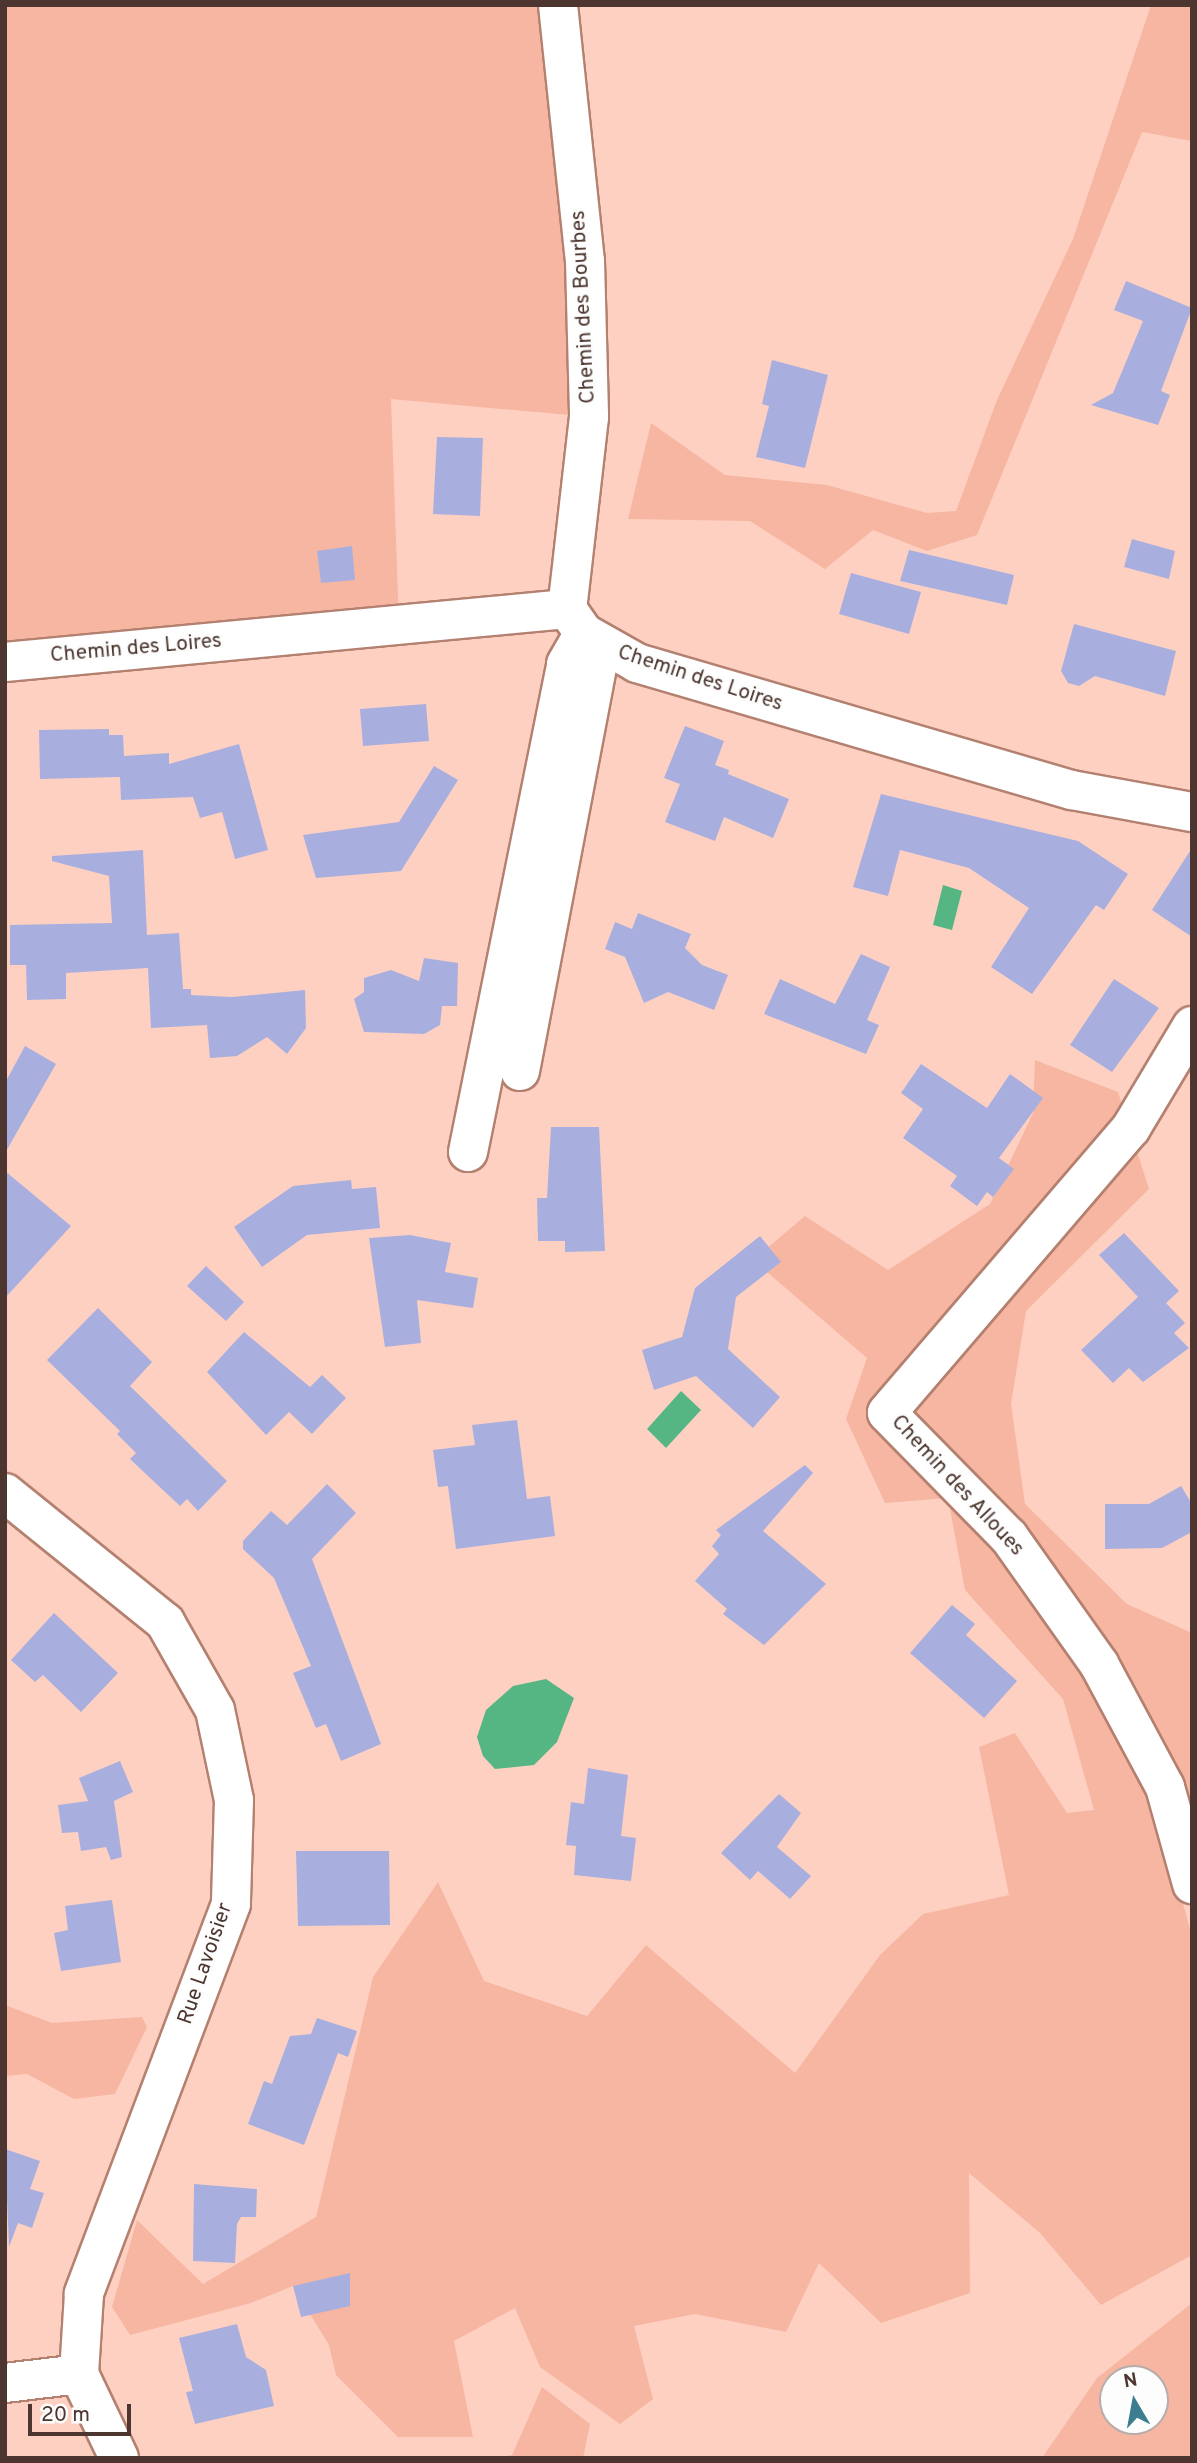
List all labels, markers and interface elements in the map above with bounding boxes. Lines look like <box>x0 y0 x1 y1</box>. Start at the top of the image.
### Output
street label: Chemin des Bourbes <box>566 210 602 404</box>
street label: Chemin des Loires <box>49 629 223 669</box>
street label: Chemin des Loires <box>614 640 786 718</box>
street label: Chemin des Alloues <box>885 1410 1029 1562</box>
street label: Rue Lavoisier <box>173 1900 239 2028</box>
north arrow <box>1099 2365 1169 2435</box>
text: N <box>1122 2368 1140 2394</box>
scale bar <box>32 2390 135 2434</box>
text: 20 m <box>41 2402 90 2429</box>

